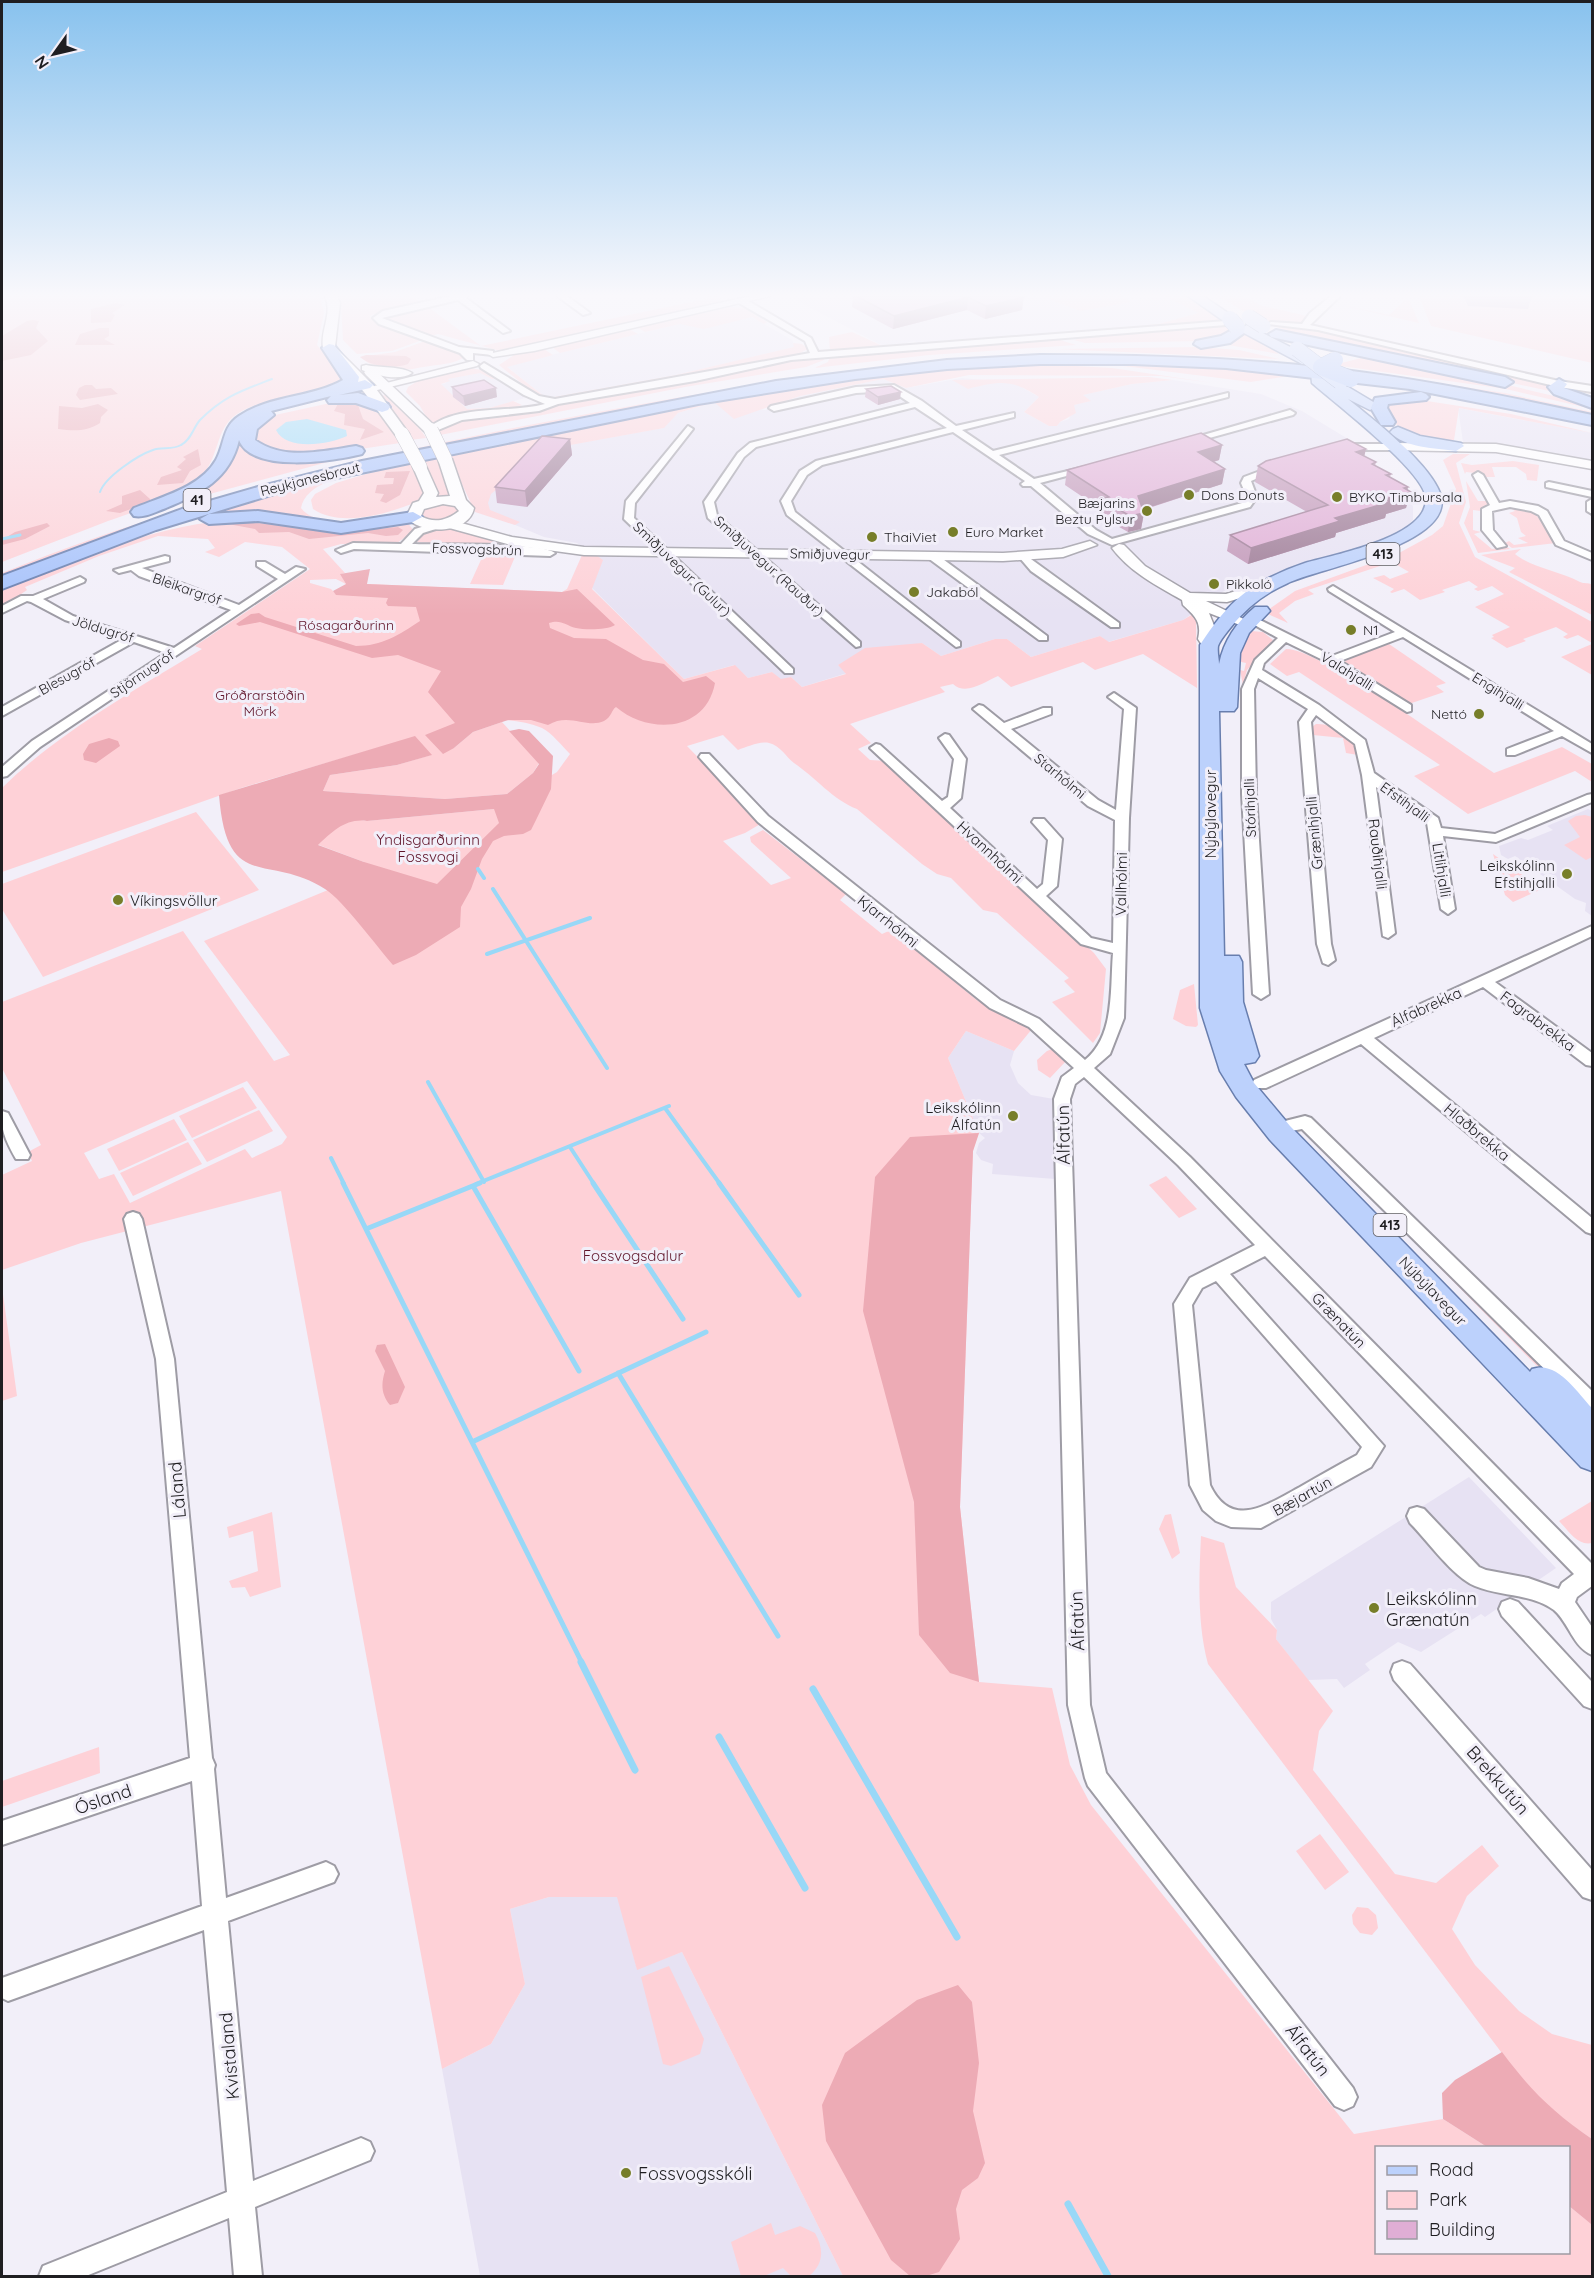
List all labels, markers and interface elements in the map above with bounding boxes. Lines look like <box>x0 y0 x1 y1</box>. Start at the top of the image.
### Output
north arrow <box>24 24 84 84</box>
text: N <box>30 52 53 73</box>
street label: Reykjanesbraut <box>258 458 362 500</box>
place label: Dons Donuts <box>1201 486 1284 504</box>
marker: Dons Donuts <box>1182 488 1196 502</box>
place label: BYKO Timbursala <box>1349 488 1462 506</box>
road number: 41 <box>184 489 210 511</box>
marker: BYKO Timbursala <box>1330 490 1344 504</box>
place label: Bæjarins Beztu Pylsur <box>1055 494 1136 528</box>
marker: Bæjarins Beztu Pylsur <box>1140 504 1154 518</box>
street label: Smiðjuvegur (Rauður) <box>710 512 828 620</box>
street label: Smiðjuvegur (Gulur) <box>629 518 735 620</box>
place label: Euro Market <box>965 523 1044 541</box>
marker: Euro Market <box>946 525 960 539</box>
place label: ThaiViet <box>884 528 937 546</box>
marker: ThaiViet <box>865 530 879 544</box>
street label: Fossvogsbrún <box>432 538 522 560</box>
road number: 413 <box>1366 543 1400 565</box>
street label: Smiðjuvegur <box>790 544 871 564</box>
street label: Bleikargróf <box>150 569 224 609</box>
place label: Pikkoló <box>1226 575 1272 593</box>
marker: Pikkoló <box>1207 577 1221 591</box>
place label: Jakaból <box>926 583 979 601</box>
marker: Jakaból <box>907 585 921 599</box>
street label: Jöldugróf <box>70 611 136 647</box>
park label: Rósagarðurinn <box>298 616 394 634</box>
place label: N1 <box>1363 621 1378 639</box>
marker: N1 <box>1344 623 1358 637</box>
street label: Stjörnugróf <box>106 646 178 702</box>
street label: Valahjalli <box>1317 648 1377 694</box>
street label: Blesugróf <box>35 653 99 699</box>
street label: Engihjalli <box>1469 668 1527 714</box>
park label: Gróðrarstöðin Mörk <box>215 686 305 720</box>
place label: Nettó <box>1431 705 1467 723</box>
marker: Nettó <box>1472 707 1486 721</box>
street label: Starhólmi <box>1031 749 1089 803</box>
street label: Nýbýlavegur <box>1201 769 1220 859</box>
street label: Stórihjalli <box>1240 778 1260 838</box>
street label: Efstihjalli <box>1377 778 1433 826</box>
street label: Grænihjalli <box>1301 796 1327 870</box>
street label: Hvannhólmi <box>953 817 1027 887</box>
street label: Rauðihjalli <box>1364 818 1392 890</box>
park label: Yndisgarðurinn Fossvogi <box>376 830 480 866</box>
street label: Litlihjalli <box>1428 841 1456 899</box>
street label: Vallhólmi <box>1111 852 1131 916</box>
place label: Leikskólinn Efstihjalli <box>1479 856 1555 892</box>
marker: Leikskólinn Efstihjalli <box>1560 867 1574 881</box>
place label: Víkingsvöllur <box>130 891 218 910</box>
street label: Kjarrhólmi <box>854 891 922 951</box>
marker: Víkingsvöllur <box>111 893 125 907</box>
street label: Álfabrekka <box>1388 983 1464 1031</box>
street label: Fagrabrekka <box>1497 987 1579 1055</box>
place label: Leikskólinn Álfatún <box>925 1098 1001 1134</box>
street label: Hlaðbrekka <box>1440 1099 1514 1165</box>
street label: Álfatún <box>1051 1105 1075 1165</box>
marker: Leikskólinn Álfatún <box>1006 1109 1020 1123</box>
road number: 413 <box>1374 1214 1406 1236</box>
park label: Fossvogsdalur <box>583 1246 683 1265</box>
street label: Nýbýlavegur <box>1395 1252 1471 1330</box>
street label: Grænatún <box>1308 1288 1370 1352</box>
street label: Láland <box>163 1461 191 1519</box>
street label: Bæjartún <box>1269 1472 1335 1520</box>
place label: Leikskólinn Grænatún <box>1386 1587 1477 1631</box>
street label: Álfatún <box>1064 1591 1090 1651</box>
marker: Leikskólinn Grænatún <box>1367 1601 1381 1615</box>
street label: Brekkutún <box>1462 1741 1534 1819</box>
street label: Ósland <box>72 1779 134 1819</box>
street label: Kvistaland <box>214 2012 244 2100</box>
street label: Álfatún <box>1280 2019 1336 2081</box>
legend <box>1375 2146 1570 2254</box>
text: Road <box>1429 2158 1474 2181</box>
place label: Fossvogsskóli <box>638 2162 752 2185</box>
marker: Fossvogsskóli <box>619 2166 633 2180</box>
text: Park <box>1429 2188 1467 2211</box>
text: Building <box>1429 2218 1495 2241</box>

